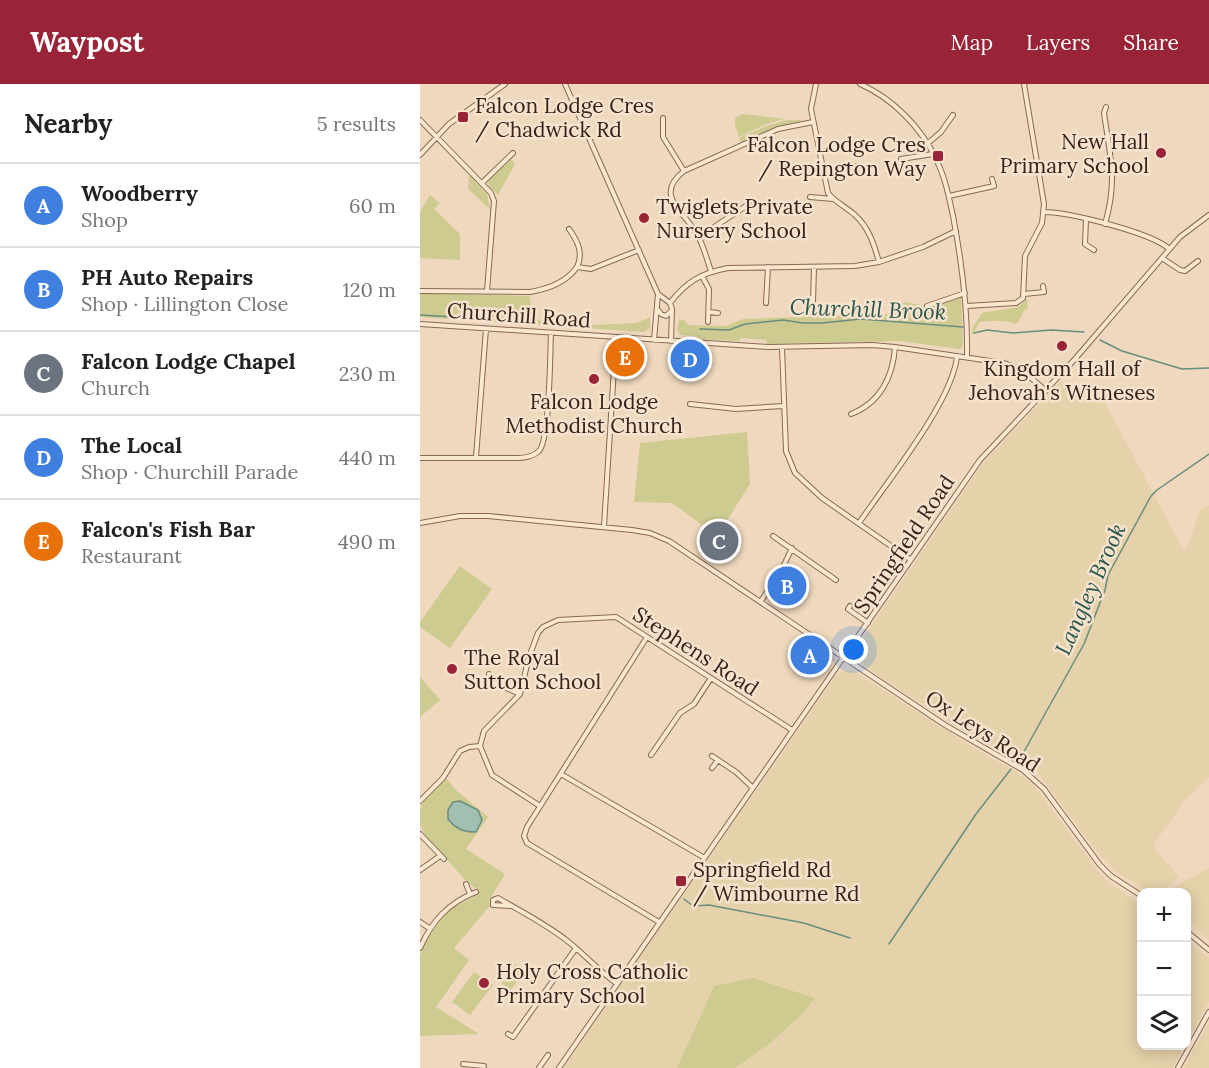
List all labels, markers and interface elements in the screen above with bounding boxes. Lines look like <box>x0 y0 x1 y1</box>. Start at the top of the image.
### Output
text: Waypost <box>30 24 144 60</box>
text: Map <box>950 29 993 56</box>
text: Layers <box>1026 29 1090 56</box>
text: Share <box>1123 29 1179 56</box>
place label: Falcon Lodge Cres / Chadwick Rd <box>475 92 654 143</box>
text: Nearby <box>24 107 112 140</box>
marker: Falcon Lodge Cres / Chadwick Rd <box>456 110 470 124</box>
text: 5 results <box>317 111 396 136</box>
place label: New Hall Primary School <box>1000 128 1149 179</box>
place label: Falcon Lodge Cres / Repington Way <box>747 131 926 182</box>
marker: New Hall Primary School <box>1154 146 1168 160</box>
marker: Falcon Lodge Cres / Repington Way <box>931 149 945 163</box>
text: Woodberry <box>81 179 198 207</box>
text: A <box>37 193 50 218</box>
text: 60 m <box>349 193 396 218</box>
place label: Twiglets Private Nursery School <box>656 193 813 244</box>
text: Shop <box>81 207 128 232</box>
marker: Twiglets Private Nursery School <box>637 211 651 225</box>
text: PH Auto Repairs <box>81 263 253 291</box>
text: B <box>37 277 50 302</box>
text: 120 m <box>342 277 396 302</box>
text: Shop · Lillington Close <box>81 291 288 316</box>
water label: Churchill Brook <box>789 292 947 326</box>
street label: Churchill Road <box>446 297 592 333</box>
pin: E <box>606 334 644 380</box>
pin: D <box>670 336 710 382</box>
marker: Kingdom Hall of Jehovah's Witneses <box>1055 339 1069 353</box>
text: Falcon Lodge Chapel <box>81 347 296 375</box>
place label: Kingdom Hall of Jehovah's Witneses <box>968 355 1155 406</box>
text: C <box>37 361 50 386</box>
text: 230 m <box>339 361 396 386</box>
marker: Falcon Lodge Methodist Church <box>587 372 601 386</box>
text: Church <box>81 375 150 400</box>
place label: Falcon Lodge Methodist Church <box>505 388 683 439</box>
text: The Local <box>81 431 182 459</box>
text: D <box>36 445 51 470</box>
text: 440 m <box>339 445 396 470</box>
text: Shop · Churchill Parade <box>81 459 298 484</box>
street label: Springfield Road <box>848 470 960 618</box>
text: Falcon's Fish Bar <box>81 515 255 543</box>
pin: C <box>700 518 738 564</box>
water label: Langley Brook <box>1048 519 1132 659</box>
text: E <box>37 529 50 554</box>
text: 490 m <box>338 529 396 554</box>
text: Restaurant <box>81 543 182 568</box>
pin: B <box>768 564 806 608</box>
street label: Stephens Road <box>628 600 764 702</box>
pin: A <box>790 632 830 678</box>
your location <box>839 635 868 664</box>
place label: The Royal Sutton School <box>464 644 601 695</box>
marker: The Royal Sutton School <box>445 662 459 676</box>
street label: Ox Leys Road <box>920 684 1046 778</box>
place label: Springfield Rd / Wimbourne Rd <box>693 856 860 907</box>
marker: Springfield Rd / Wimbourne Rd <box>674 874 688 888</box>
map controls <box>1137 888 1191 1050</box>
button: + <box>1137 888 1191 942</box>
button: − <box>1137 942 1191 996</box>
place label: Holy Cross Catholic Primary School <box>496 958 688 1009</box>
marker: Holy Cross Catholic Primary School <box>477 976 491 990</box>
button: layers <box>1137 996 1191 1050</box>

